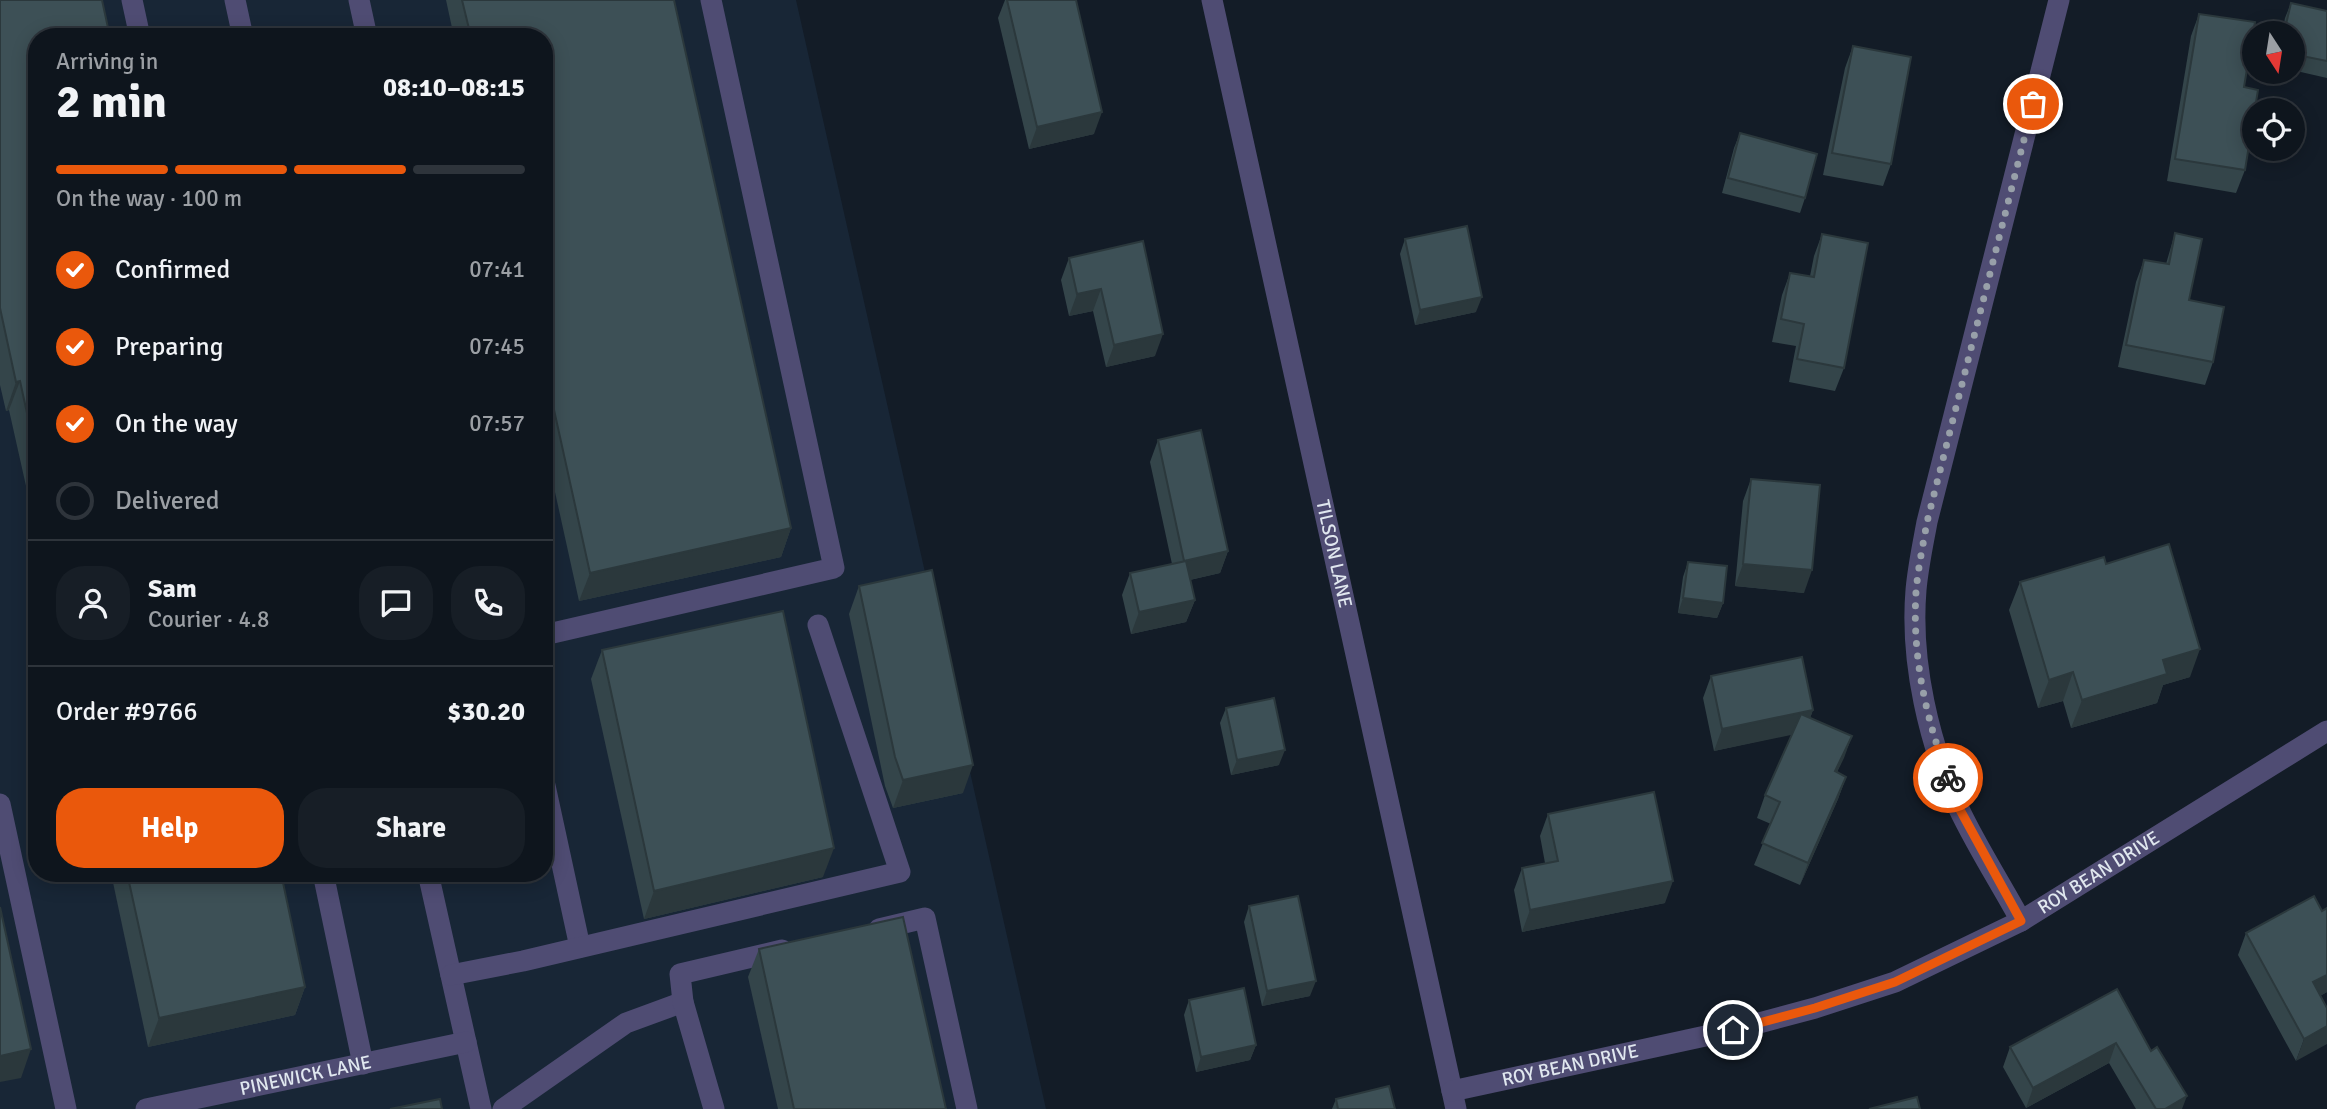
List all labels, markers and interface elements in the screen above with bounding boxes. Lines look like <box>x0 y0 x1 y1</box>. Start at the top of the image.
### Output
north arrow <box>2242 21 2305 84</box>
map controls <box>2242 21 2305 161</box>
text: Arriving in <box>56 47 158 76</box>
text: 08:10–08:15 <box>383 72 525 104</box>
text: 2 min <box>56 74 167 130</box>
pin <box>2003 74 2063 134</box>
icon: bag <box>2014 85 2052 123</box>
button: locate <box>2242 98 2305 161</box>
text: On the way · 100 m <box>56 184 242 213</box>
icon: check <box>56 251 94 289</box>
text: Confirmed <box>115 254 230 286</box>
text: 07:41 <box>469 255 525 284</box>
icon: check <box>56 328 94 366</box>
text: Preparing <box>115 331 223 363</box>
text: 07:45 <box>469 332 525 361</box>
icon: check <box>56 405 94 443</box>
text: On the way <box>115 408 238 440</box>
text: 07:57 <box>469 409 525 438</box>
text: Delivered <box>115 485 220 517</box>
street label: TILSON LANE <box>1310 498 1357 610</box>
button: person <box>56 566 130 640</box>
button: chat <box>359 566 433 640</box>
button: phone <box>451 566 525 640</box>
text: Sam <box>148 573 197 605</box>
text: Courier · 4.8 <box>148 605 269 634</box>
text: Order #9766 <box>56 696 197 728</box>
text: $30.20 <box>447 696 525 728</box>
courier <box>1913 743 1983 813</box>
icon: bike <box>1929 759 1967 797</box>
button: Help <box>56 788 284 868</box>
button: Share <box>298 788 525 868</box>
street label: ROY BEAN DRIVE <box>2033 826 2164 920</box>
pin <box>1703 1000 1763 1060</box>
icon: home <box>1714 1011 1752 1049</box>
street label: ROY BEAN DRIVE <box>1500 1039 1641 1092</box>
street label: PINEWICK LANE <box>238 1050 373 1101</box>

